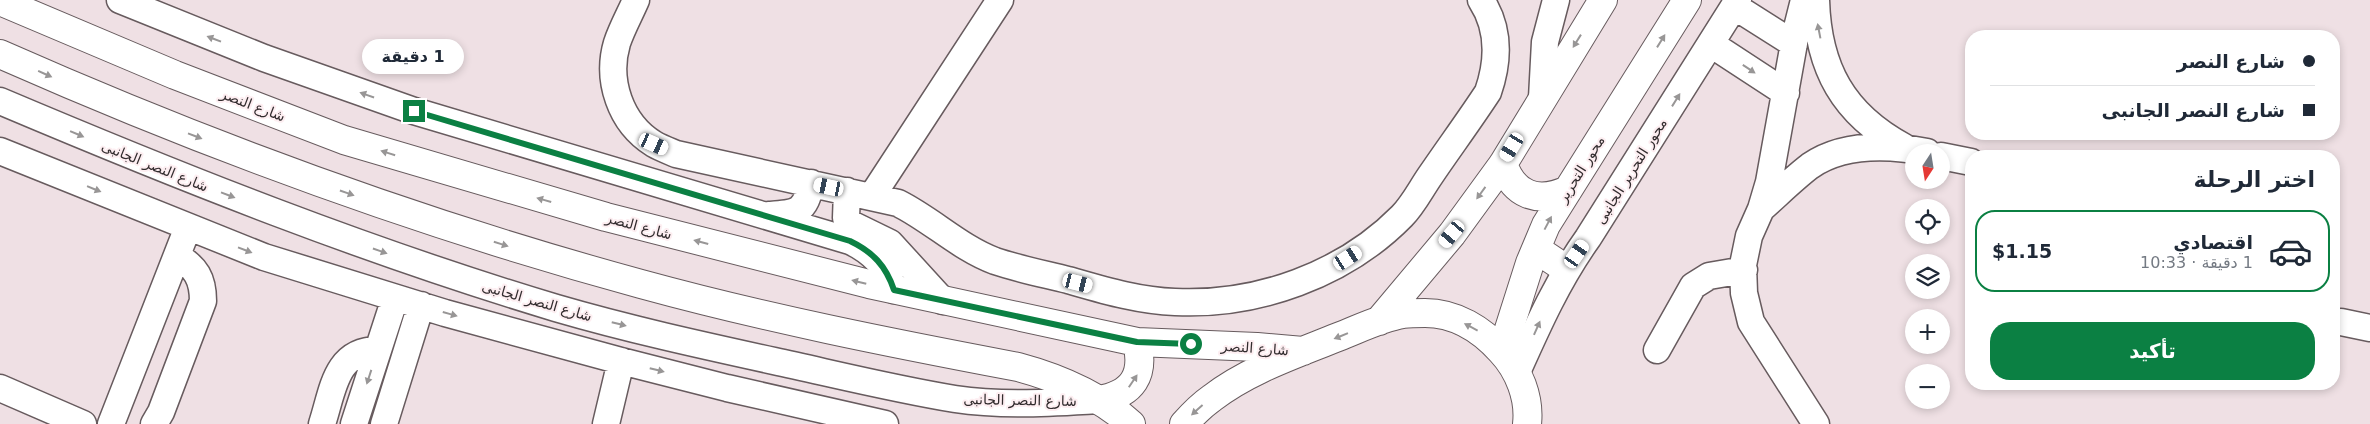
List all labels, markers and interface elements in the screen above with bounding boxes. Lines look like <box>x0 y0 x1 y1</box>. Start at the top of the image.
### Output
one-way arrow <box>1814 22 1822 38</box>
one-way arrow <box>207 34 221 42</box>
one-way arrow <box>1657 34 1666 47</box>
one-way arrow <box>1573 35 1582 48</box>
callout: 1 دقيقة <box>363 38 465 74</box>
text: 1 دقيقة <box>381 47 445 66</box>
text: شارع النصر <box>2177 50 2285 72</box>
one-way arrow <box>1742 64 1755 73</box>
one-way arrow <box>38 70 52 78</box>
street label: شارع النصر <box>217 85 288 126</box>
one-way arrow <box>359 90 374 98</box>
one-way arrow <box>1671 93 1680 106</box>
text: شارع النصر الجانبى <box>2102 99 2285 121</box>
route end <box>403 100 425 122</box>
street label: محور التحرير الجانبى <box>1592 115 1671 227</box>
one-way arrow <box>70 130 85 138</box>
car <box>1497 130 1526 164</box>
car <box>637 131 670 157</box>
one-way arrow <box>187 133 202 141</box>
street label: محور التحرير <box>1554 133 1609 207</box>
street label: شارع النصر الجانبى <box>99 137 211 196</box>
north arrow <box>1905 144 1950 189</box>
map controls <box>1905 144 1950 409</box>
one-way arrow <box>381 149 396 157</box>
text: اختر الرحلة <box>2194 167 2315 192</box>
car <box>812 177 845 197</box>
one-way arrow <box>87 186 101 194</box>
one-way arrow <box>1476 186 1486 200</box>
one-way arrow <box>340 189 355 197</box>
one-way arrow <box>221 191 236 199</box>
one-way arrow <box>537 195 552 203</box>
button: locate <box>1905 199 1950 244</box>
street label: شارع النصر <box>603 209 674 243</box>
one-way arrow <box>1544 216 1552 231</box>
car <box>1436 218 1467 250</box>
icon: car <box>2268 229 2313 274</box>
text: اقتصادي <box>2173 231 2253 253</box>
car <box>1562 237 1591 271</box>
one-way arrow <box>693 238 708 246</box>
one-way arrow <box>494 240 509 248</box>
text: $1.15 <box>1992 240 2052 262</box>
car <box>1331 244 1364 272</box>
one-way arrow <box>237 246 252 254</box>
one-way arrow <box>373 248 388 255</box>
text: 1 دقيقة · 10:33 <box>2140 253 2253 272</box>
button: layers <box>1905 254 1950 299</box>
car <box>1061 272 1094 294</box>
street label: شارع النصر الجانبى <box>480 278 594 325</box>
one-way arrow <box>851 278 866 286</box>
button: + <box>1905 309 1950 354</box>
one-way arrow <box>442 310 457 318</box>
one-way arrow <box>612 320 627 328</box>
one-way arrow <box>1532 320 1541 335</box>
button: تأكيد <box>1990 322 2315 380</box>
one-way arrow <box>1464 323 1479 331</box>
one-way arrow <box>1333 332 1348 340</box>
route start <box>1180 333 1202 355</box>
street label: شارع النصر <box>1220 338 1289 359</box>
button: − <box>1905 364 1950 409</box>
one-way arrow <box>650 366 665 374</box>
one-way arrow <box>365 370 373 385</box>
one-way arrow <box>1129 374 1138 388</box>
street label: شارع النصر الجانبى <box>963 391 1077 410</box>
one-way arrow <box>1191 405 1204 416</box>

